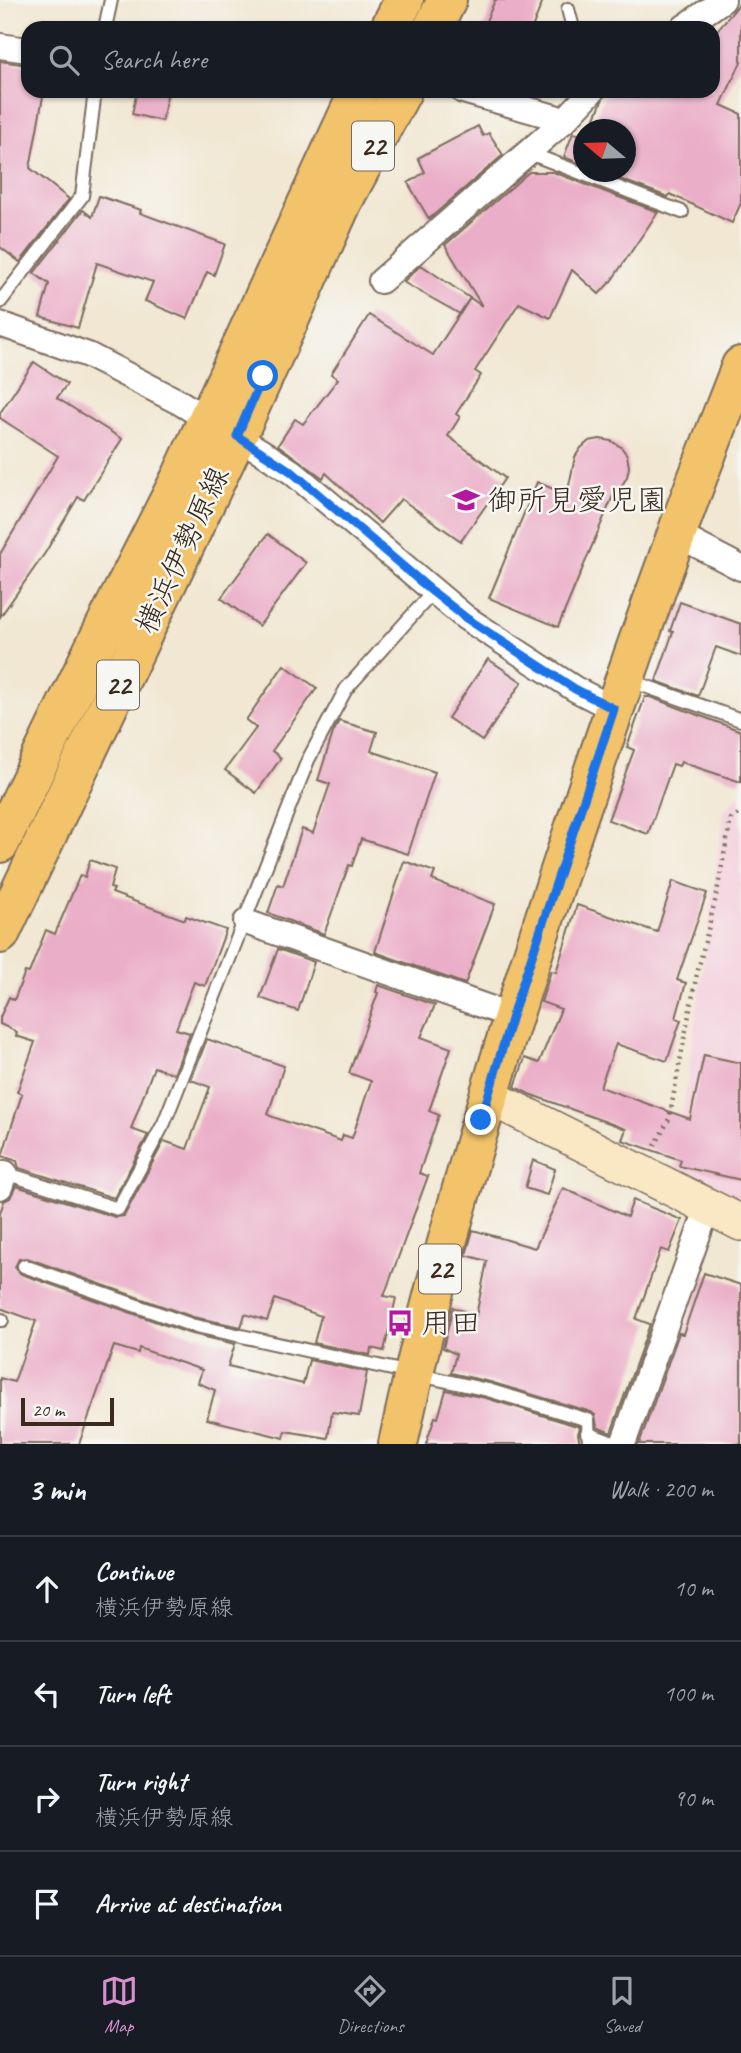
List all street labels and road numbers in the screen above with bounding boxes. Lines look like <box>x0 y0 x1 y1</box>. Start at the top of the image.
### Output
road number: 22 <box>352 122 394 170</box>
street label: 横浜伊勢原線 <box>127 460 237 640</box>
road number: 22 <box>97 660 139 710</box>
road number: 22 <box>419 1244 461 1294</box>

